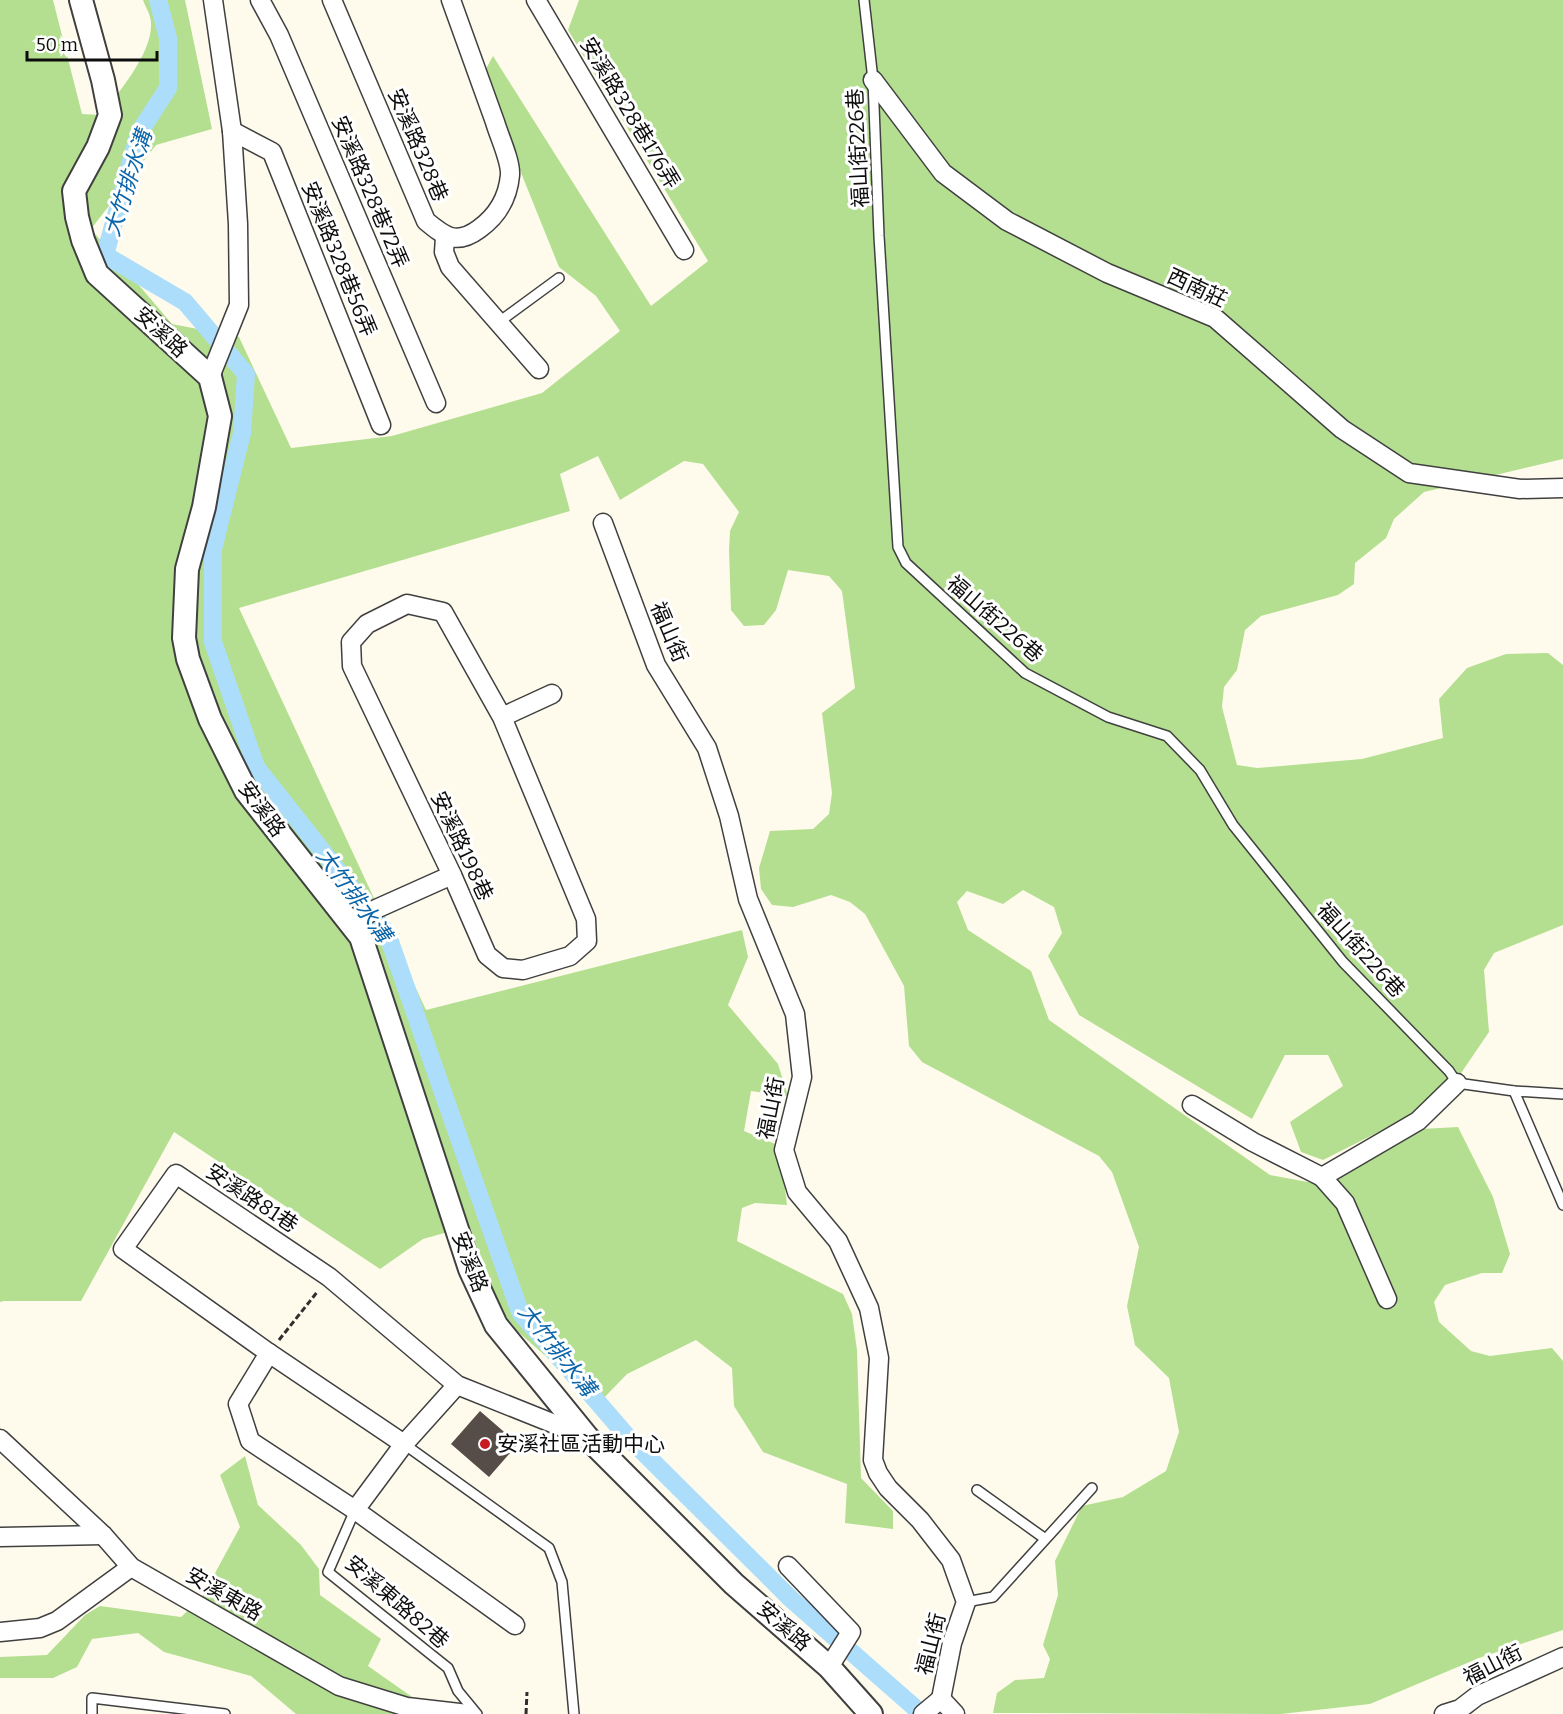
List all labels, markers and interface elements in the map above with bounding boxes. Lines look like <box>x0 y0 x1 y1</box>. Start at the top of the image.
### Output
scale bar <box>27 24 158 62</box>
street label: 安溪路328巷176弄 <box>575 33 685 193</box>
text: 50 m <box>36 34 78 56</box>
street label: 安溪路328巷 <box>383 85 453 205</box>
street label: 福山街226巷 <box>842 88 874 208</box>
street label: 安溪路328巷72弄 <box>326 112 414 272</box>
water label: 大竹排水溝 <box>98 124 159 239</box>
street label: 安溪路328巷56弄 <box>296 178 382 340</box>
street label: 西南莊 <box>1163 263 1231 313</box>
street label: 安溪路 <box>129 301 193 363</box>
street label: 福山街226巷 <box>941 570 1049 668</box>
street label: 福山街 <box>645 598 693 666</box>
street label: 安溪路 <box>233 776 291 842</box>
street label: 安溪路198巷 <box>425 787 499 905</box>
water label: 大竹排水溝 <box>311 843 399 950</box>
street label: 福山街226巷 <box>1311 897 1411 1003</box>
street label: 福山街 <box>752 1075 790 1141</box>
street label: 安溪路81巷 <box>201 1158 303 1238</box>
street label: 安溪路 <box>447 1228 493 1296</box>
water label: 大竹排水溝 <box>512 1298 603 1404</box>
place label: 安溪社區活動中心 <box>497 1431 665 1457</box>
marker: 安溪社區活動中心 <box>478 1437 492 1451</box>
street label: 安溪東路82巷 <box>340 1550 454 1654</box>
street label: 安溪東路 <box>181 1562 267 1626</box>
street label: 安溪路 <box>752 1596 816 1656</box>
street label: 福山街 <box>911 1610 951 1678</box>
street label: 福山街 <box>1459 1639 1527 1691</box>

